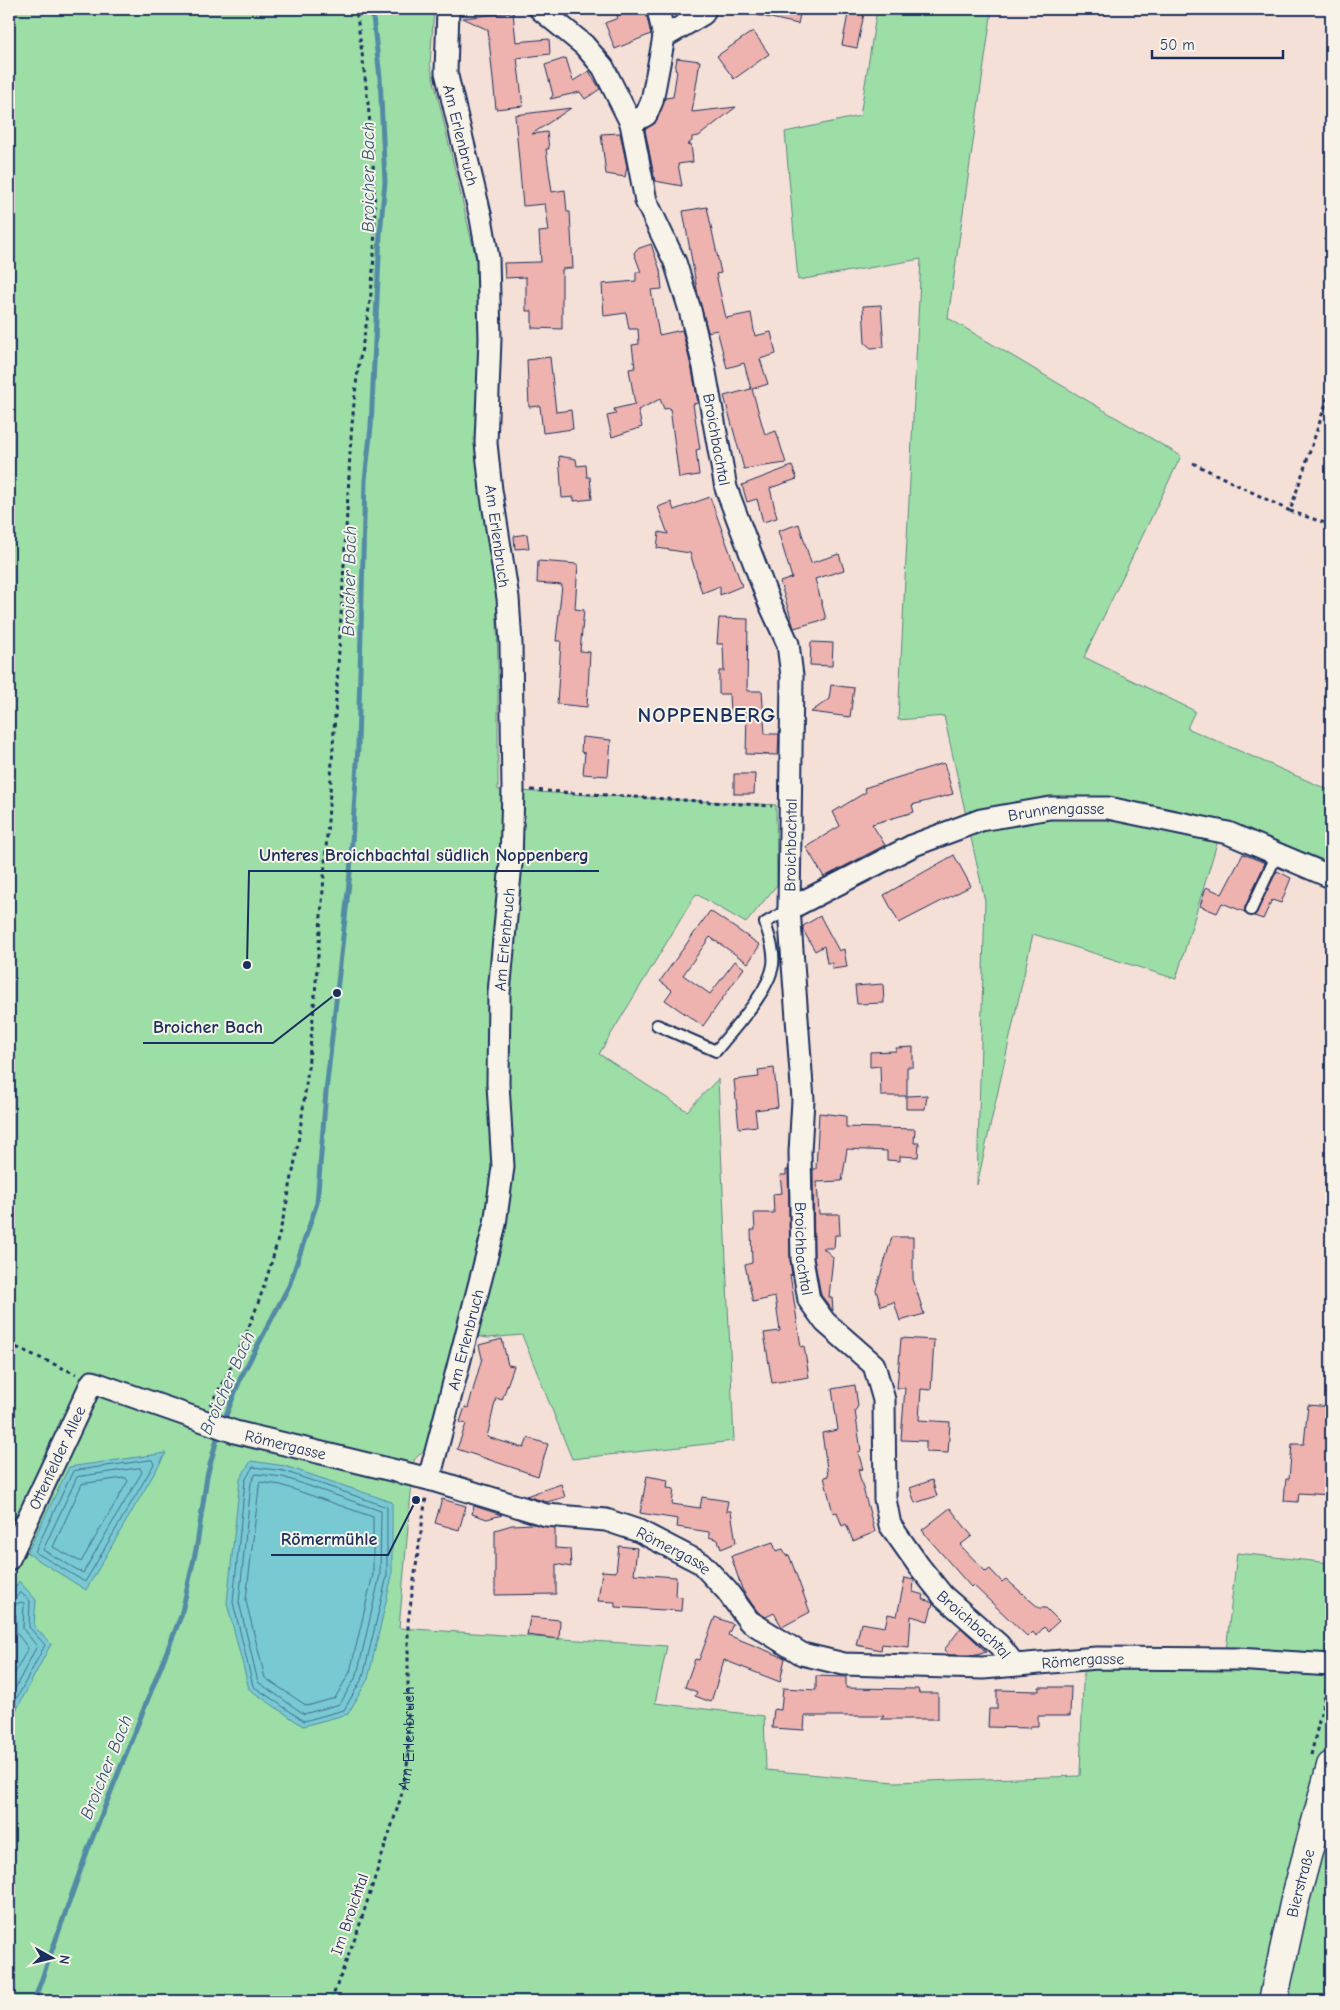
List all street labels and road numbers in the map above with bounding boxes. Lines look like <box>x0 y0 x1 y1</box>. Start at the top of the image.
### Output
street label: Am Erlenbruch <box>439 83 481 188</box>
street label: Broichbachtal <box>699 392 733 487</box>
street label: Am Erlenbruch <box>481 484 513 589</box>
street label: Broichbachtal <box>781 798 801 892</box>
street label: Brunnengasse <box>1007 800 1105 825</box>
street label: Am Erlenbruch <box>491 887 519 992</box>
street label: Broichbachtal <box>791 1202 816 1297</box>
street label: Am Erlenbruch <box>444 1287 488 1392</box>
street label: Ottenfelder Allee <box>25 1403 89 1513</box>
street label: Römergasse <box>243 1427 328 1464</box>
street label: Römergasse <box>633 1523 715 1578</box>
street label: Broichbachtal <box>933 1587 1014 1663</box>
street label: Römergasse <box>1041 1650 1124 1673</box>
street label: Am Erlenbruch <box>395 1687 418 1792</box>
street label: Bierstraße <box>1283 1847 1318 1919</box>
street label: Im Broichtal <box>328 1871 372 1957</box>

